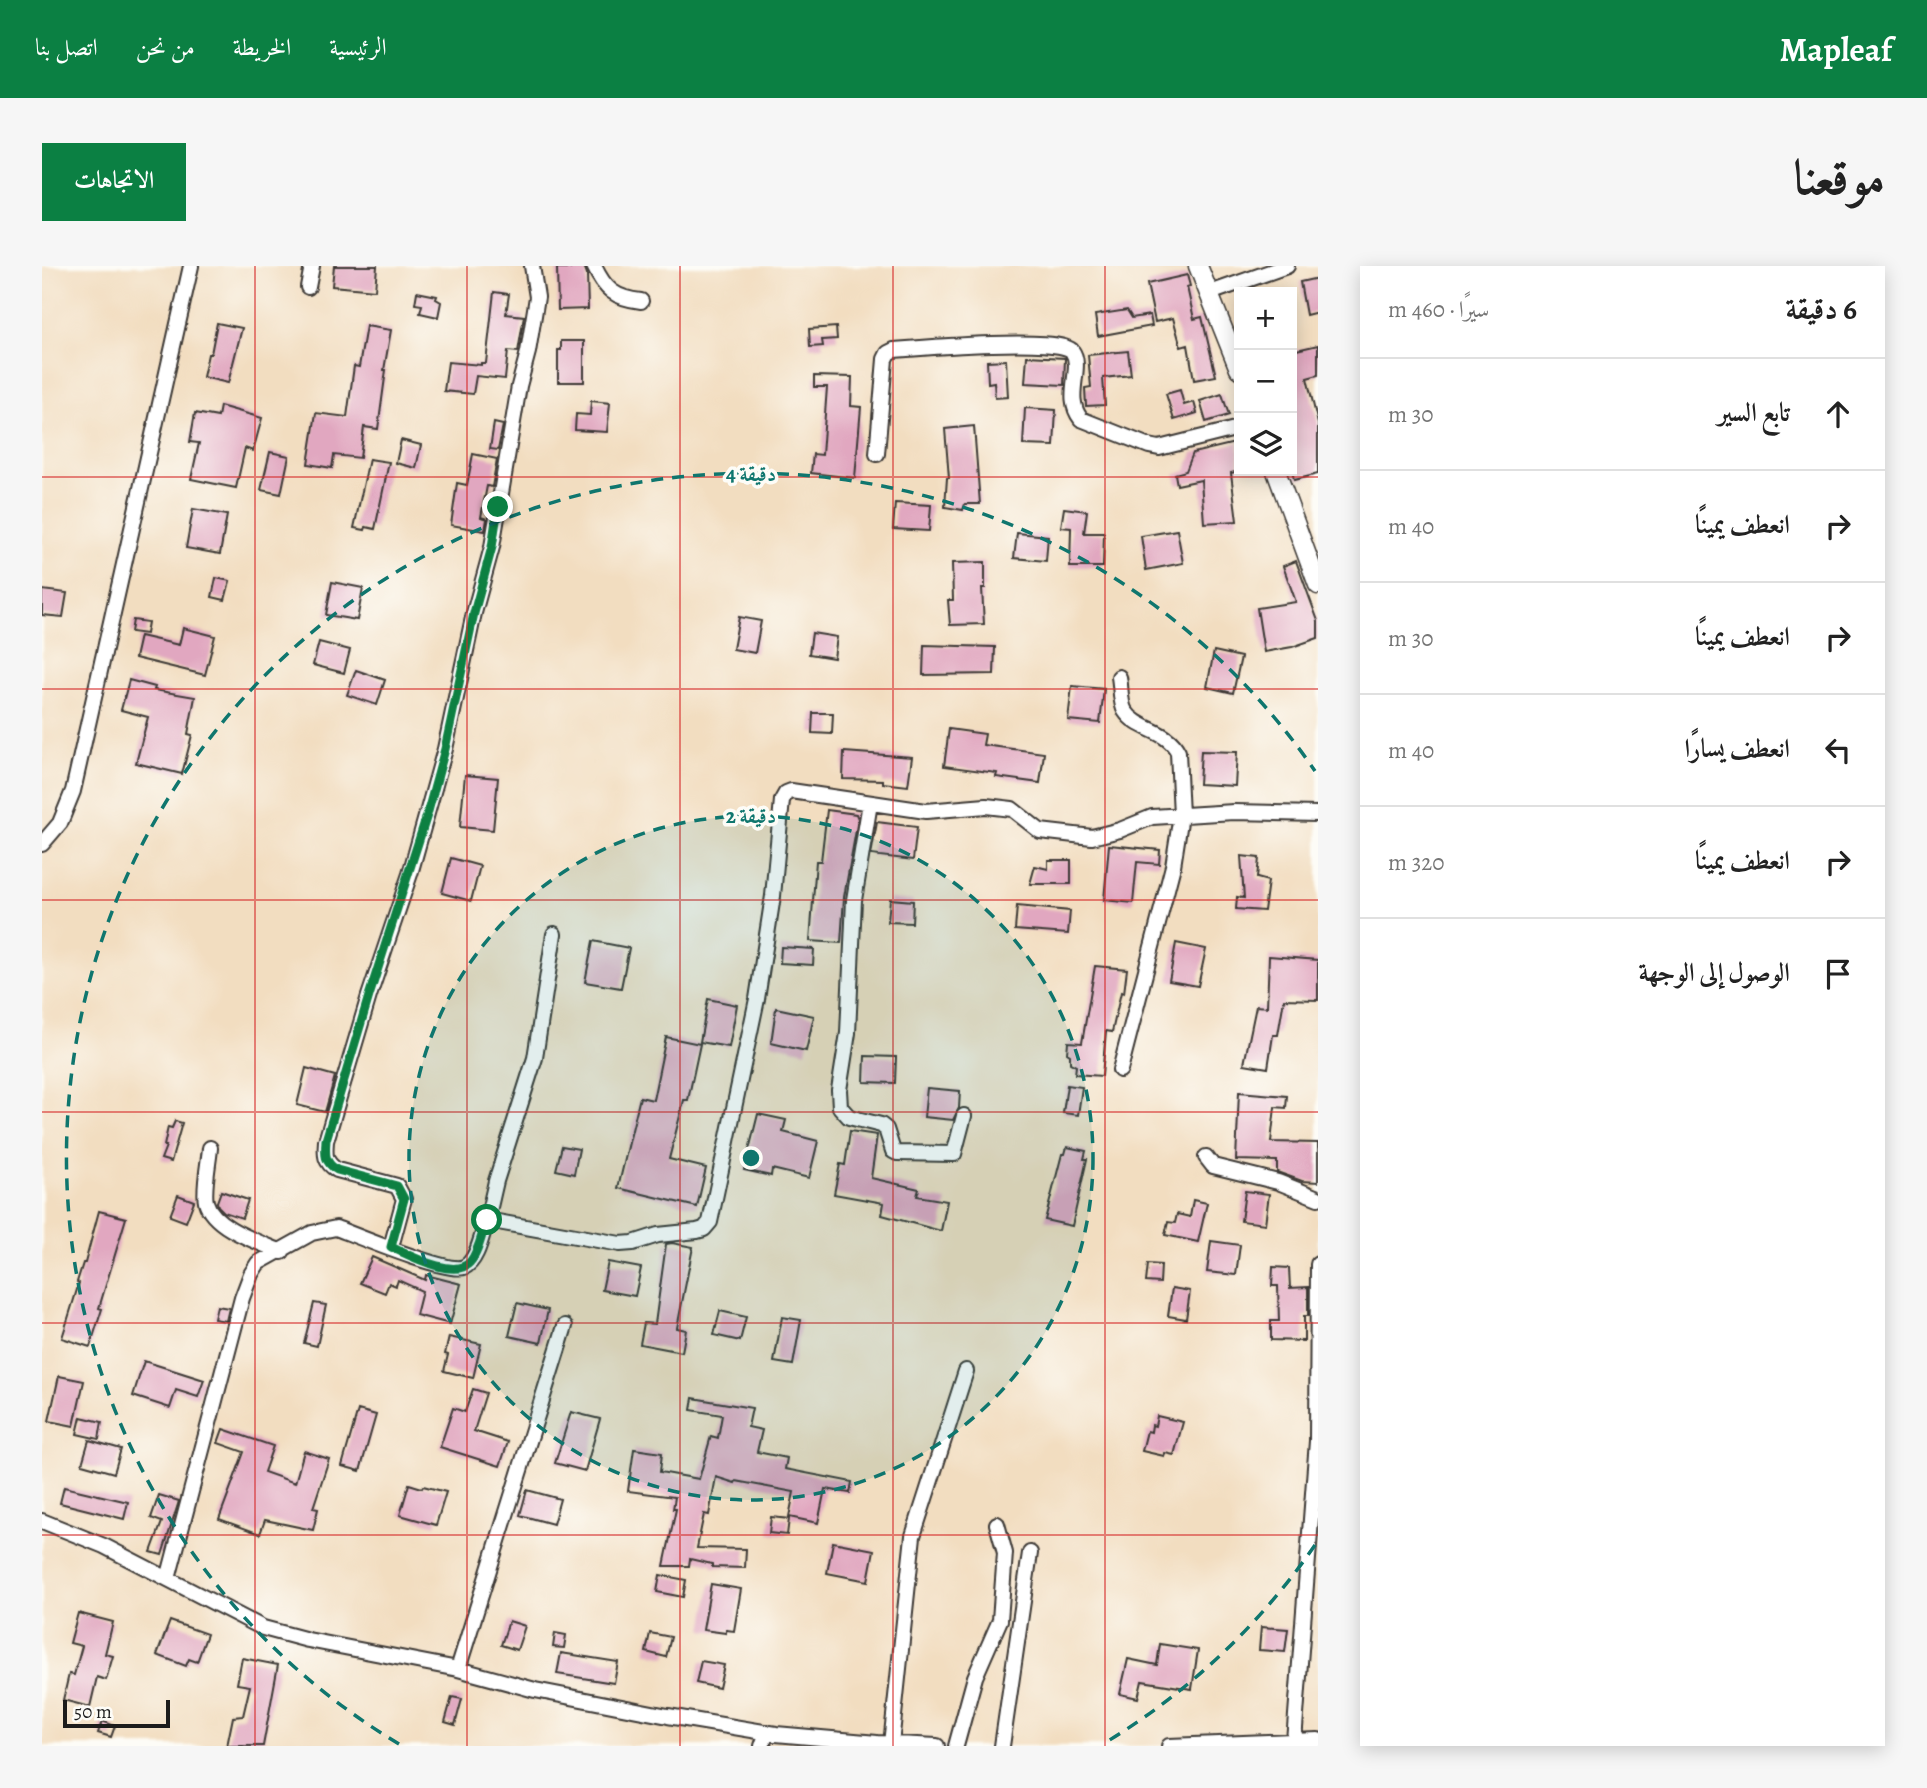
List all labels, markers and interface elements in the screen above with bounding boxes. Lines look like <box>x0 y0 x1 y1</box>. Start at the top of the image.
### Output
text: Mapleaf <box>1780 27 1892 72</box>
text: اتصل بنا <box>35 31 98 63</box>
text: من نحن <box>136 31 195 63</box>
text: الخريطة <box>233 31 291 63</box>
text: الرئيسية <box>329 31 387 63</box>
button: الاتجاهات <box>42 143 186 221</box>
text: موقعنا <box>1793 144 1885 211</box>
map controls <box>1234 287 1297 476</box>
button: + <box>1234 287 1297 350</box>
text: 6 دقيقة <box>1785 289 1857 329</box>
text: سيرًا · 460 m <box>1388 294 1489 325</box>
button: − <box>1234 350 1297 413</box>
text: تابع السير <box>1718 395 1790 430</box>
icon: ahead <box>1819 395 1857 433</box>
text: 30 m <box>1388 399 1434 430</box>
button: layers <box>1234 413 1297 476</box>
text: 4 دقيقة <box>726 460 776 488</box>
route end <box>482 491 513 522</box>
text: انعطف يمينًا <box>1695 507 1790 542</box>
icon: right <box>1819 507 1857 545</box>
text: 40 m <box>1388 511 1434 542</box>
text: انعطف يمينًا <box>1695 619 1790 654</box>
icon: right <box>1819 619 1857 657</box>
text: 30 m <box>1388 623 1434 654</box>
text: انعطف يسارًا <box>1684 731 1790 766</box>
icon: left <box>1819 731 1857 769</box>
text: 40 m <box>1388 735 1434 766</box>
text: 2 دقيقة <box>726 802 776 830</box>
text: انعطف يمينًا <box>1695 843 1790 878</box>
icon: right <box>1819 843 1857 881</box>
text: 320 m <box>1388 847 1444 878</box>
text: الوصول إلى الوجهة <box>1638 955 1790 990</box>
icon: arrive <box>1819 955 1857 993</box>
centre of rings <box>739 1146 763 1170</box>
route start <box>471 1204 502 1235</box>
scale bar <box>63 1697 170 1729</box>
text: 50 m <box>74 1699 112 1725</box>

